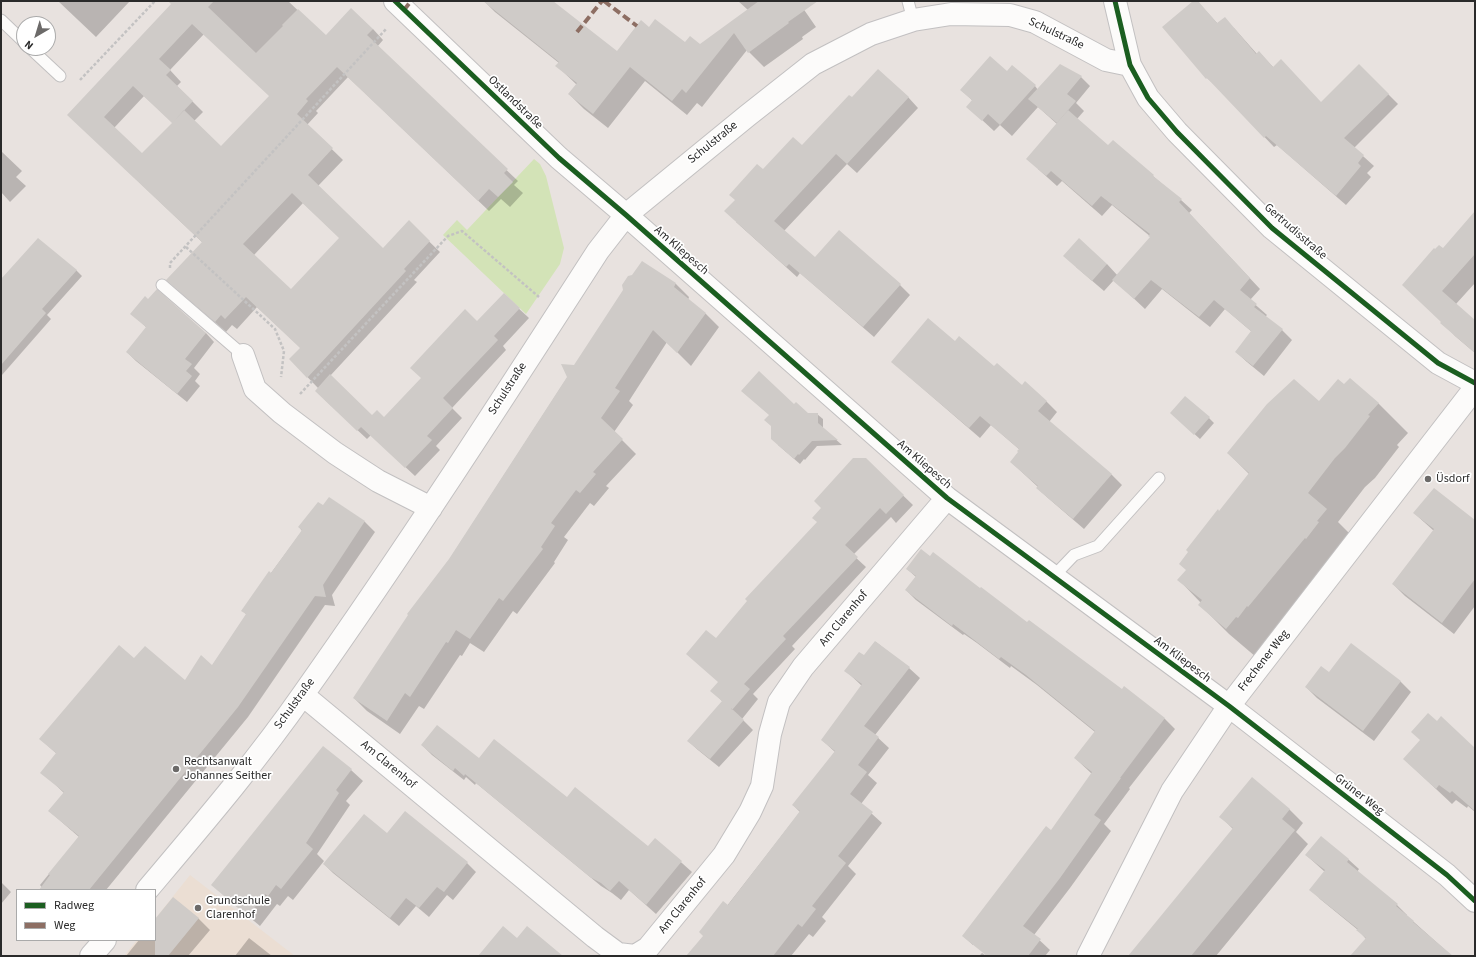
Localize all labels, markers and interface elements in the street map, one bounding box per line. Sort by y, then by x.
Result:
street label: Schulstraße [1026,15,1086,53]
north arrow [16,16,56,56]
text: N [21,37,36,53]
street label: Ostlandstraße [485,73,545,133]
street label: Schulstraße [685,119,741,167]
street label: Gertrudisstraße [1261,201,1329,263]
street label: Am Kliepesch [651,223,711,279]
street label: Schulstraße [486,360,530,418]
street label: Am Kliepesch [894,437,954,493]
place label: Üsdorf [1436,472,1470,486]
marker: Üsdorf [1423,474,1433,484]
street label: Am Clarenhof [817,588,871,650]
street label: Frechener Weg [1236,627,1292,695]
street label: Am Kliepesch [1151,634,1213,686]
street label: Schulstraße [272,676,318,732]
street label: Am Clarenhof [357,738,419,792]
place label: Rechtsanwalt Johannes Seither [184,755,271,783]
marker: Rechtsanwalt Johannes Seither [171,764,181,774]
street label: Grüner Weg [1332,771,1386,819]
street label: Am Clarenhof [656,875,710,937]
legend [16,889,156,941]
place label: Grundschule Clarenhof [206,894,270,922]
text: Radweg [54,897,94,914]
marker: Grundschule Clarenhof [193,903,203,913]
text: Weg [54,917,75,934]

